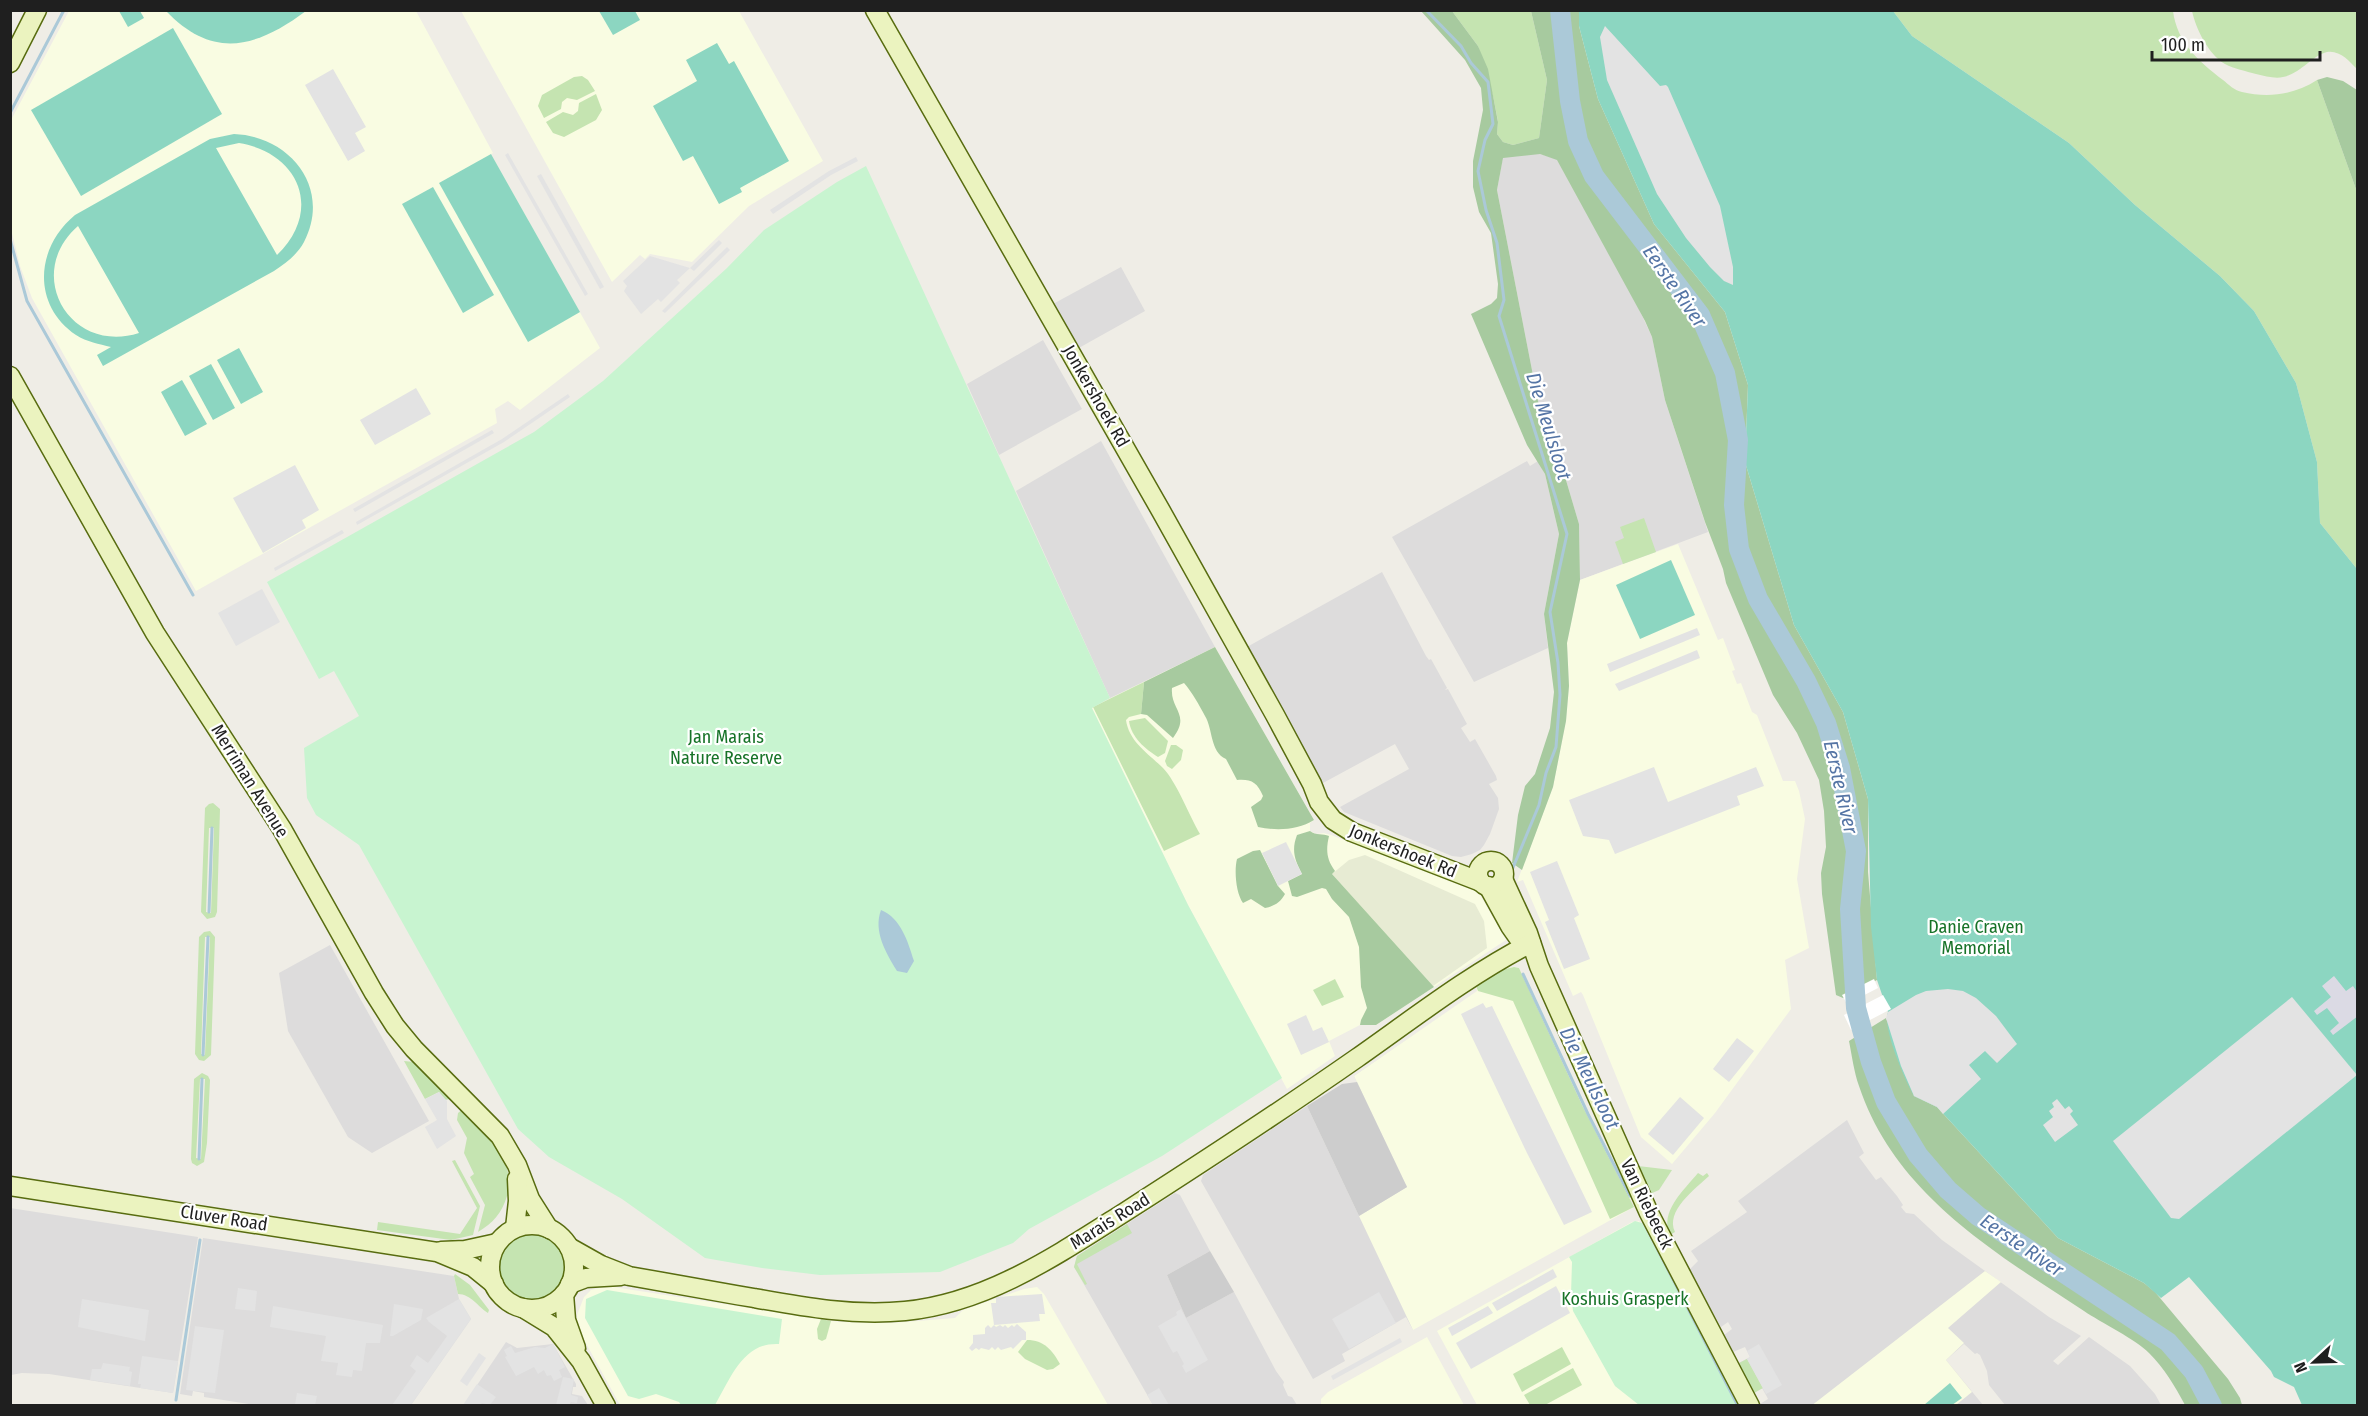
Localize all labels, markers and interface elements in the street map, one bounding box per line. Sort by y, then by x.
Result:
scale bar [2152,24,2320,62]
text: 100 m [2161,34,2205,56]
water label: Eerste River [1638,240,1713,333]
street label: Jonkershoek Rd [1058,341,1134,451]
water label: Die Meulsloot [1521,369,1577,483]
street label: Merriman Avenue [206,720,294,842]
park label: Jan Marais Nature Reserve [670,726,782,769]
water label: Eerste River [1819,738,1864,837]
street label: Jonkershoek Rd [1346,819,1460,883]
park label: Danie Craven Memorial [1928,916,2024,959]
water label: Die Meulsloot [1555,1023,1625,1134]
street label: Van Riebeeck [1616,1155,1679,1253]
street label: Marais Road [1066,1188,1154,1254]
street label: Cluver Road [179,1200,269,1236]
water label: Eerste River [1976,1208,2069,1282]
park label: Koshuis Grasperk [1561,1288,1689,1310]
north arrow [2284,1332,2344,1392]
text: N [2290,1359,2311,1375]

